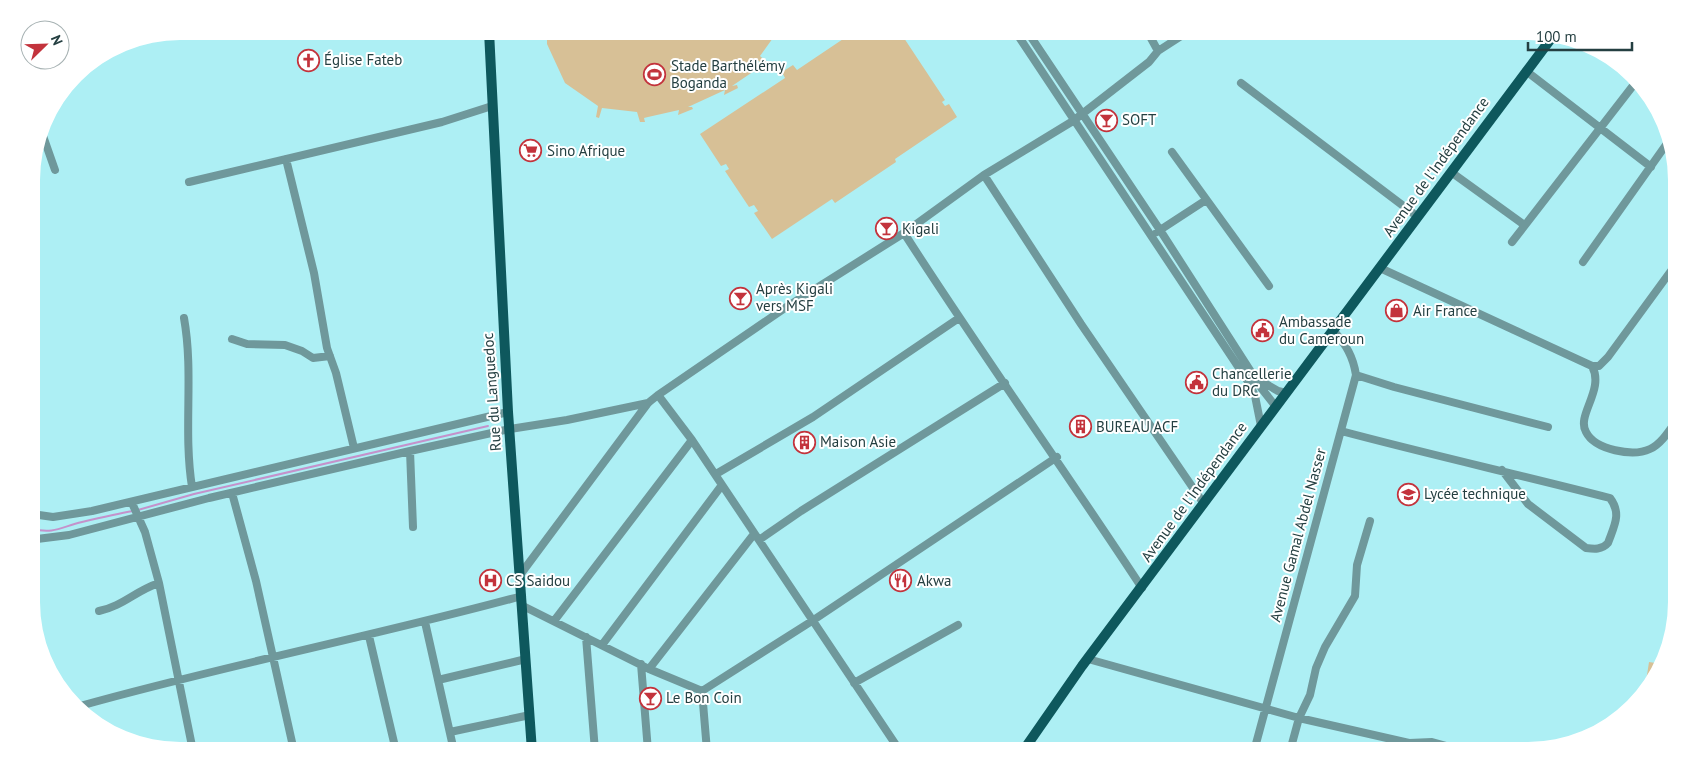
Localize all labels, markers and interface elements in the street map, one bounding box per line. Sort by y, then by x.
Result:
north arrow [20,20,70,70]
scale bar [1528,20,1632,52]
text: 100 m [1536,27,1577,46]
text: N [47,32,67,48]
church icon: Église Fateb [296,48,320,72]
place label: Église Fateb [324,50,402,69]
place label: Stade Barthélémy Boganda [671,56,785,92]
sports icon: Stade Barthélémy Boganda [643,63,667,87]
street label: Avenue de l'Indépendance [1378,93,1493,240]
bar icon: SOFT [1094,108,1118,132]
place label: SOFT [1122,110,1157,129]
supermarket icon: Sino Afrique [519,139,543,163]
place label: Sino Afrique [547,141,625,160]
bar icon: Kigali [874,217,898,241]
place label: Kigali [902,219,939,238]
place label: Après Kigali vers MSF [756,279,833,315]
bar icon: Après Kigali vers MSF [728,286,752,310]
shop icon: Air France [1385,299,1409,323]
place label: Air France [1413,301,1477,320]
place label: Ambassade du Cameroun [1279,312,1364,348]
public building icon: Ambassade du Cameroun [1251,319,1275,343]
street label: Rue du Languedoc [478,332,505,452]
place label: Chancellerie du DRC [1212,364,1292,400]
public building icon: Chancellerie du DRC [1184,371,1208,395]
building icon: BUREAU ACF [1068,415,1092,439]
place label: BUREAU ACF [1096,417,1178,436]
street label: Avenue de l'Indépendance [1136,418,1251,565]
building icon: Maison Asie [792,430,816,454]
place label: Maison Asie [820,432,896,451]
street label: Avenue Gamal Abdel Nasser [1265,446,1330,624]
school or university icon: Lycée technique [1396,482,1420,506]
place label: Lycée technique [1424,484,1526,503]
hospital icon: CS Saidou [478,569,502,593]
restaurant icon: Akwa [889,569,913,593]
place label: CS Saidou [506,571,570,590]
place label: Akwa [917,571,951,590]
bar icon: Le Bon Coin [638,686,662,710]
place label: Le Bon Coin [666,688,742,707]

